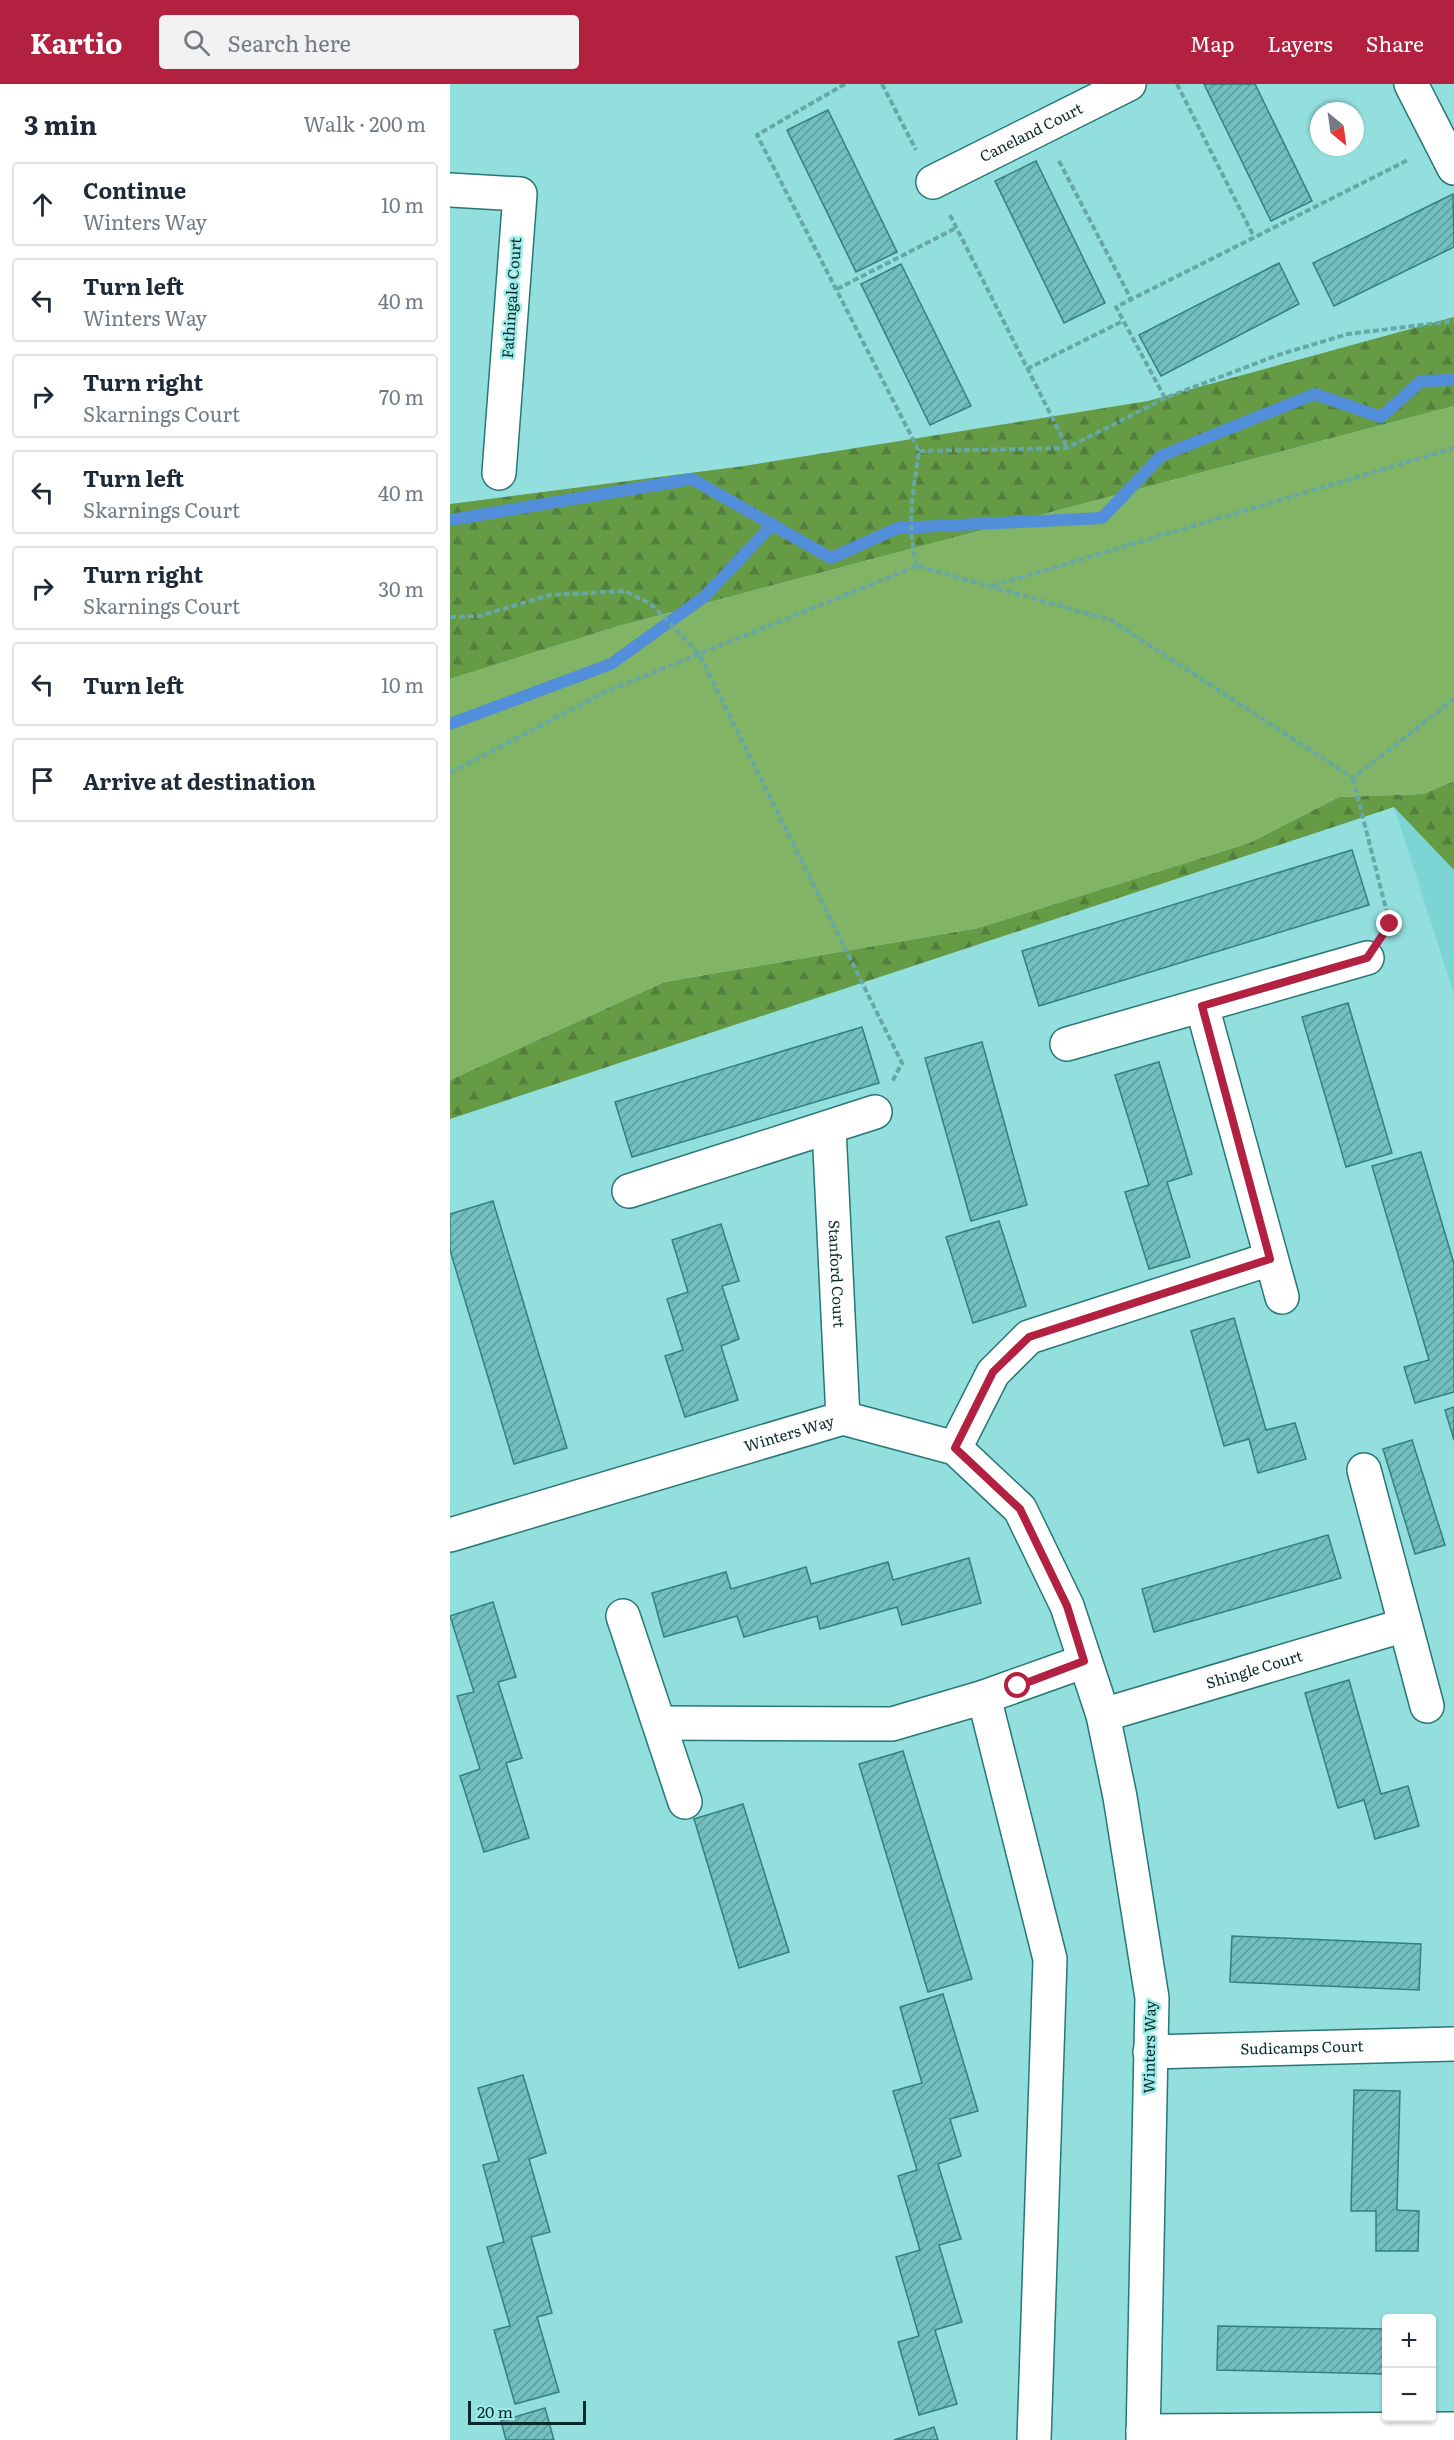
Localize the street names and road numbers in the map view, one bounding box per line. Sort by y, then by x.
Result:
street label: Caneland Court [975,96,1086,167]
street label: Fathingale Court [495,237,526,359]
street label: Stanford Court [823,1219,852,1328]
street label: Winters Way [741,1408,837,1457]
street label: Shingle Court [1203,1643,1305,1694]
street label: Winters Way [1136,2000,1161,2094]
street label: Sudicamps Court [1240,2033,1364,2060]

